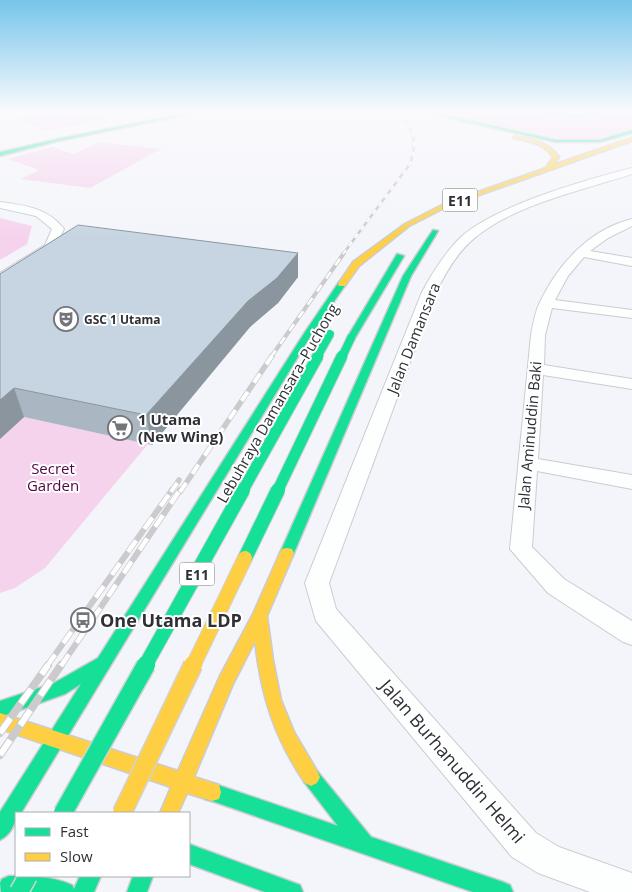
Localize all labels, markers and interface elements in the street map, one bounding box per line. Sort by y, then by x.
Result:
road number: E11 [442,188,478,212]
street label: Jalan Damansara [381,279,444,398]
street label: Lebuhraya Damansara–Puchong [212,300,342,506]
theatre icon: GSC 1 Utama [53,306,79,332]
place label: GSC 1 Utama [84,311,161,328]
street label: Jalan Aminuddin Baki [512,360,545,512]
place label: 1 Utama (New Wing) [138,409,223,446]
supermarket icon: 1 Utama (New Wing) [107,415,133,441]
park label: Secret Garden [27,458,79,495]
road number: E11 [180,562,214,586]
bus stop icon: One Utama LDP [70,607,96,633]
place label: One Utama LDP [100,608,242,632]
street label: Jalan Burhanuddin Helmi [374,673,531,848]
legend [15,812,190,877]
text: Fast [60,821,89,841]
text: Slow [60,846,93,866]

